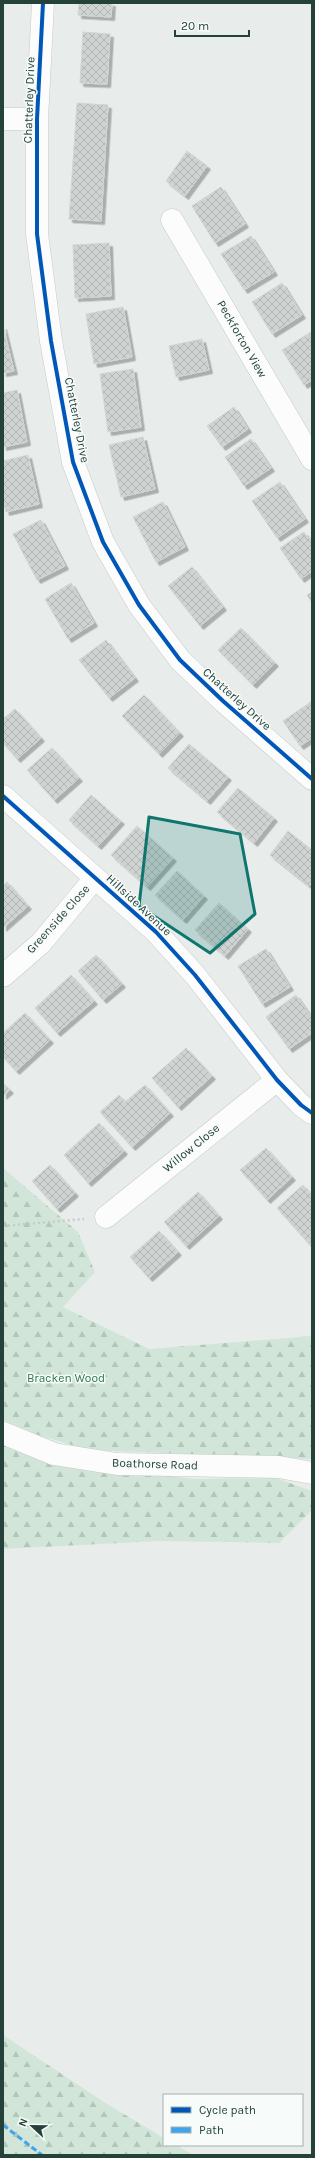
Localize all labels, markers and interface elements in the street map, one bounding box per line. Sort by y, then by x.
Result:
scale bar [175,12,249,38]
text: 20 m [181,19,209,33]
street label: Chatterley Drive [20,56,38,144]
street label: Peckforton View [214,298,270,380]
street label: Chatterley Drive [62,376,92,464]
street label: Chatterley Drive [200,665,274,733]
street label: Hillside Avenue [104,871,174,939]
street label: Greenside Close [24,882,92,956]
street label: Willow Close [160,1121,222,1175]
park label: Bracken Wood [27,1371,105,1385]
street label: Boathorse Road [112,1455,198,1473]
legend [163,2094,303,2146]
text: Cycle path [199,2103,256,2117]
north arrow [12,2106,52,2146]
text: N [16,2116,31,2129]
text: Path [199,2123,224,2137]

